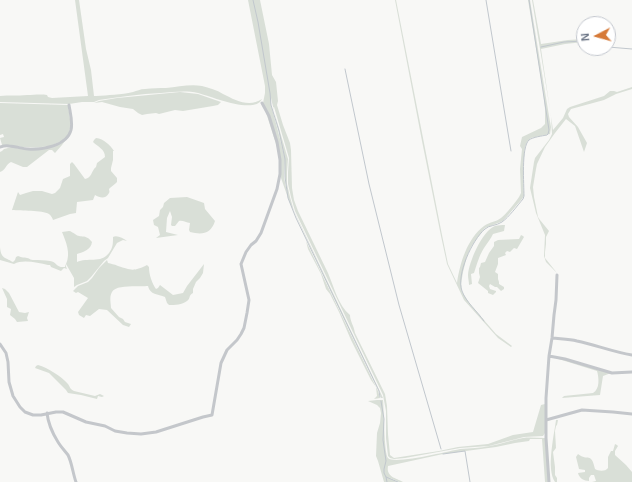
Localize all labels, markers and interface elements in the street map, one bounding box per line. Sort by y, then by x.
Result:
north arrow [576,16,616,56]
text: N [579,33,591,42]

